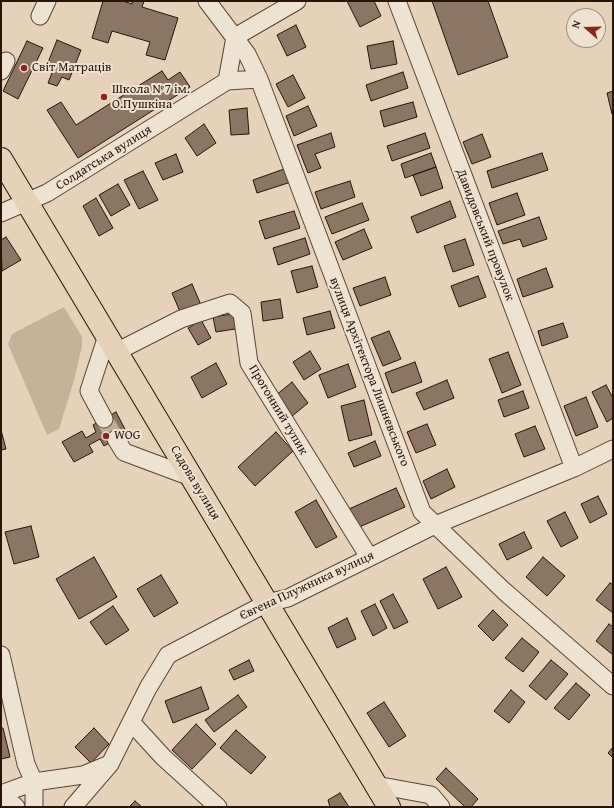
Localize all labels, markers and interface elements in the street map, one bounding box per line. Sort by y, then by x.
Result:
north arrow [566,8,606,48]
text: N [567,18,584,30]
place label: Світ Матраців [32,60,111,76]
marker: Світ Матраців [19,63,29,73]
place label: Школа №7 ім. О.Пушкіна [112,82,190,113]
marker: Школа №7 ім. О.Пушкіна [99,92,109,102]
street label: Солдатська вулиця [53,122,155,194]
street label: Давидовський провулок [453,167,517,303]
street label: вулиця Архітектора Лишневського [326,275,412,469]
street label: Прогонний тупик [245,362,311,458]
place label: WOG [114,428,140,444]
marker: WOG [101,431,111,441]
street label: Садова вулиця [167,443,223,523]
street label: Євгена Плужника вулиця [237,548,377,624]

